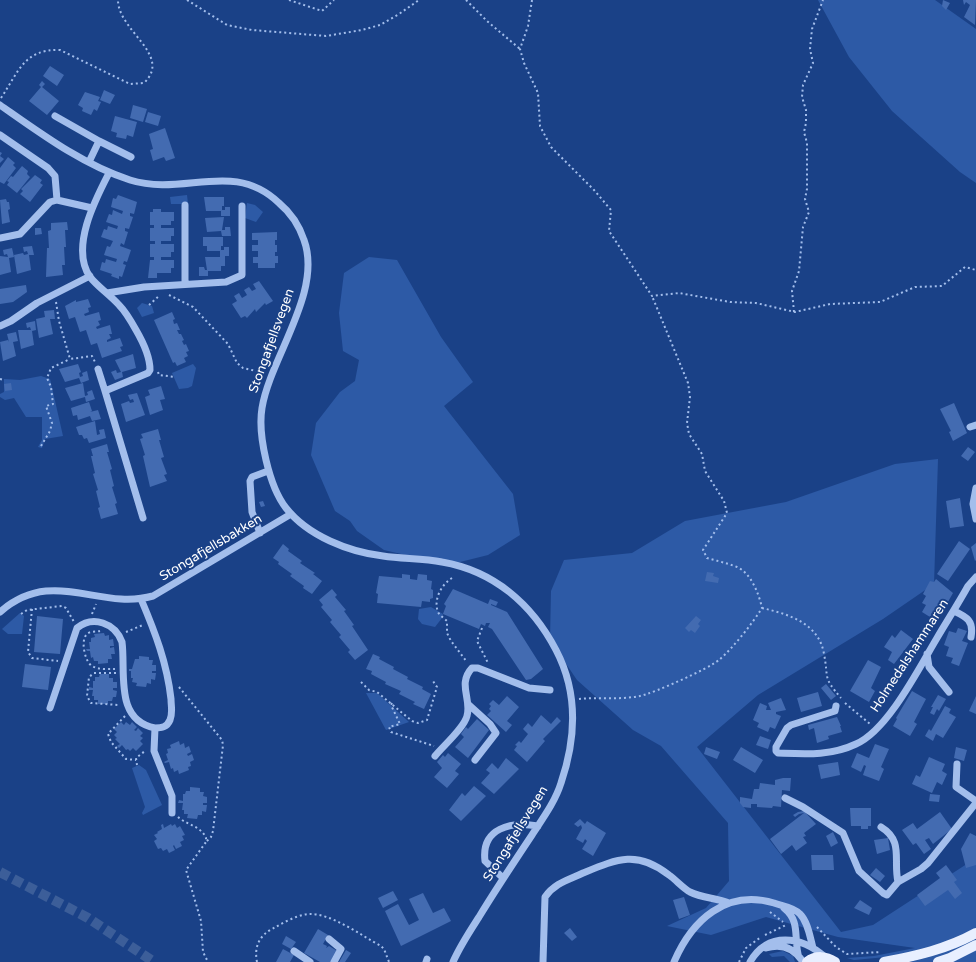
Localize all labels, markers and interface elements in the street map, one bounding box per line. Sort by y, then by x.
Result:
street label: Stongafjellsvegen [246,287,298,395]
street label: Stongafjellsbakken [157,511,265,585]
street label: Holmedalshammaren [868,597,952,715]
street label: Stongafjellsvegen [480,783,552,885]

